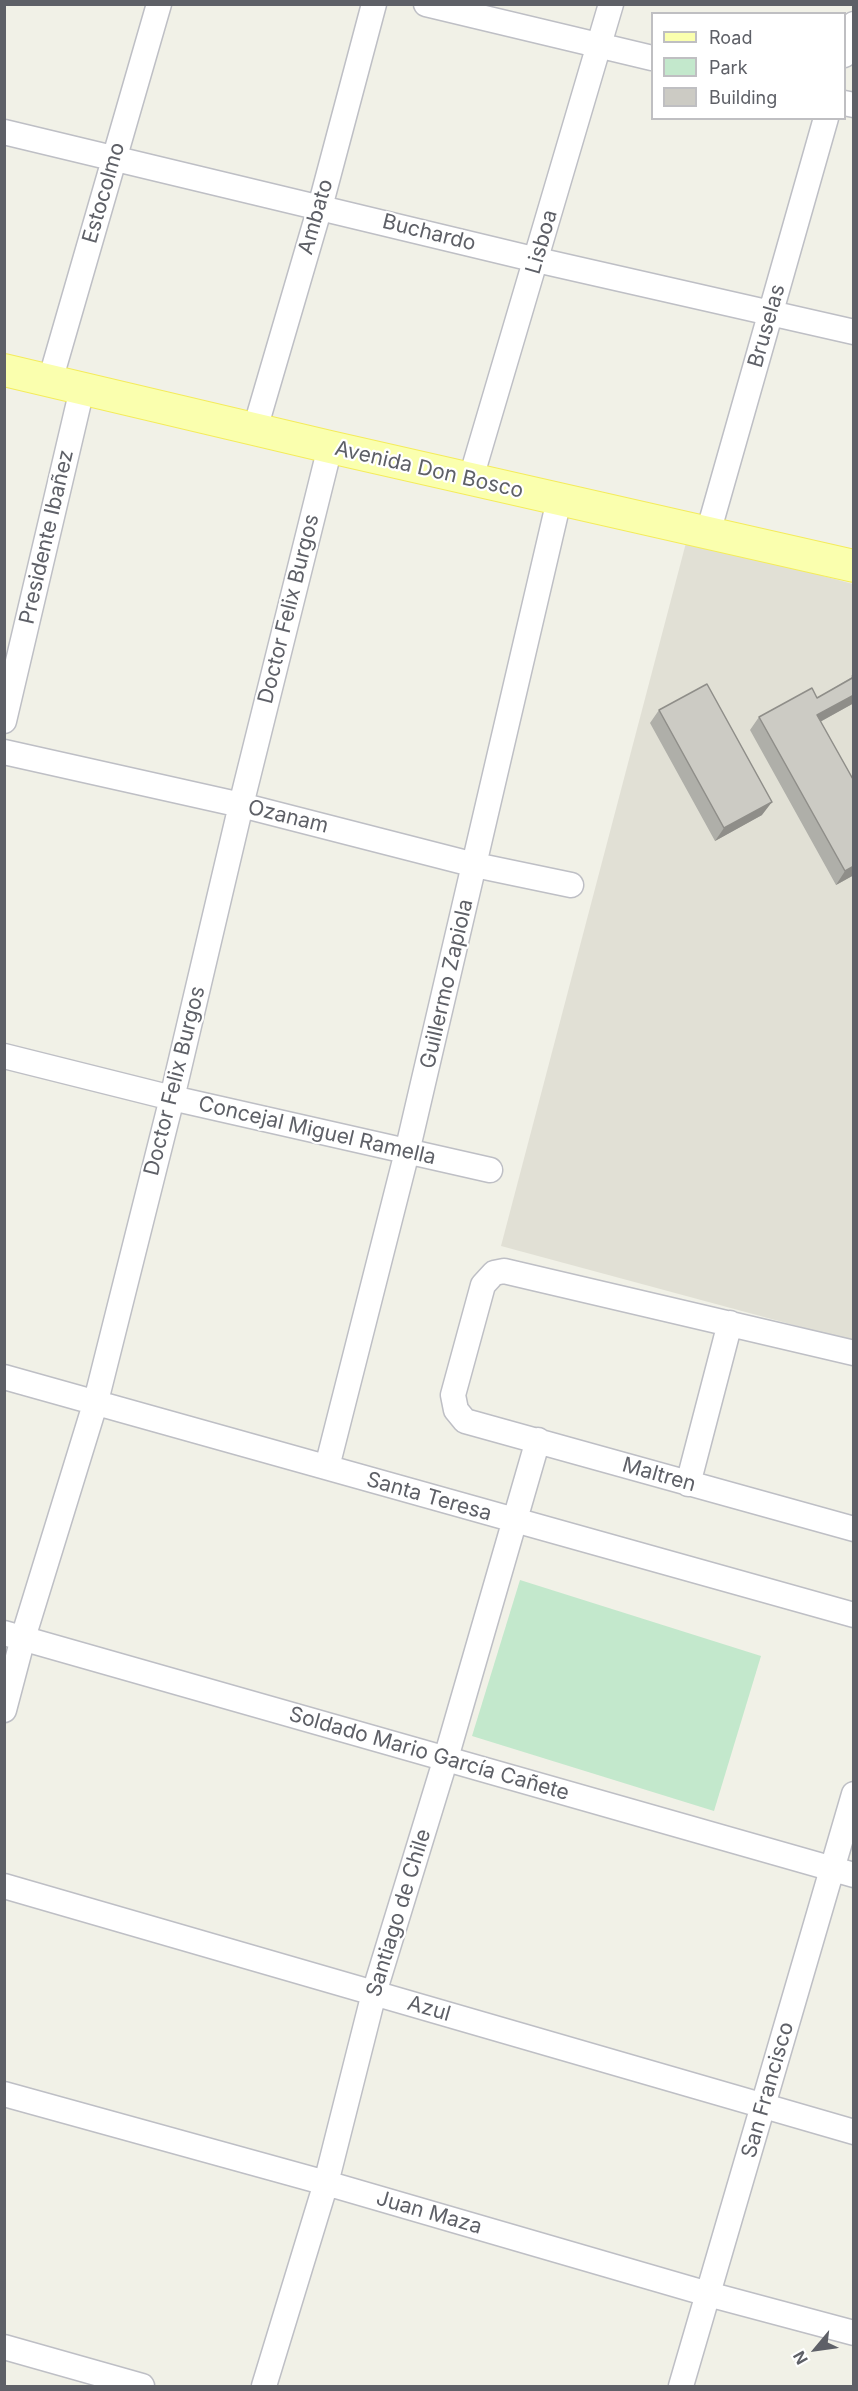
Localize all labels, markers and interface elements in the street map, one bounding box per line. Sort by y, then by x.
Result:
legend [651,12,846,120]
text: Road [709,27,752,48]
text: Park [709,57,748,78]
text: Building [709,87,777,108]
street label: Estocolmo [78,140,130,246]
street label: Ambato [293,177,339,257]
street label: Lisboa [521,207,563,277]
street label: Buchardo [380,209,478,257]
street label: Bruselas [743,282,791,370]
street label: Avenida Don Bosco [332,436,526,504]
street label: Presidente Ibañez [15,447,79,627]
street label: Doctor Felix Burgos [253,512,325,706]
street label: Ozanam [245,795,331,839]
street label: Guillermo Zapiola [415,897,479,1071]
street label: Doctor Felix Burgos [139,984,211,1178]
street label: Concejal Miguel Ramella [196,1091,438,1171]
street label: Maltren [619,1453,699,1497]
street label: Santa Teresa [363,1467,495,1527]
street label: Soldado Mario García Cañete [286,1702,572,1806]
street label: Santiago de Chile [362,1826,436,2000]
street label: Azul [405,1991,453,2027]
street label: San Francisco [737,2019,799,2161]
street label: Juan Maza [373,2186,485,2240]
north arrow [786,2319,846,2379]
text: N [789,2348,812,2368]

